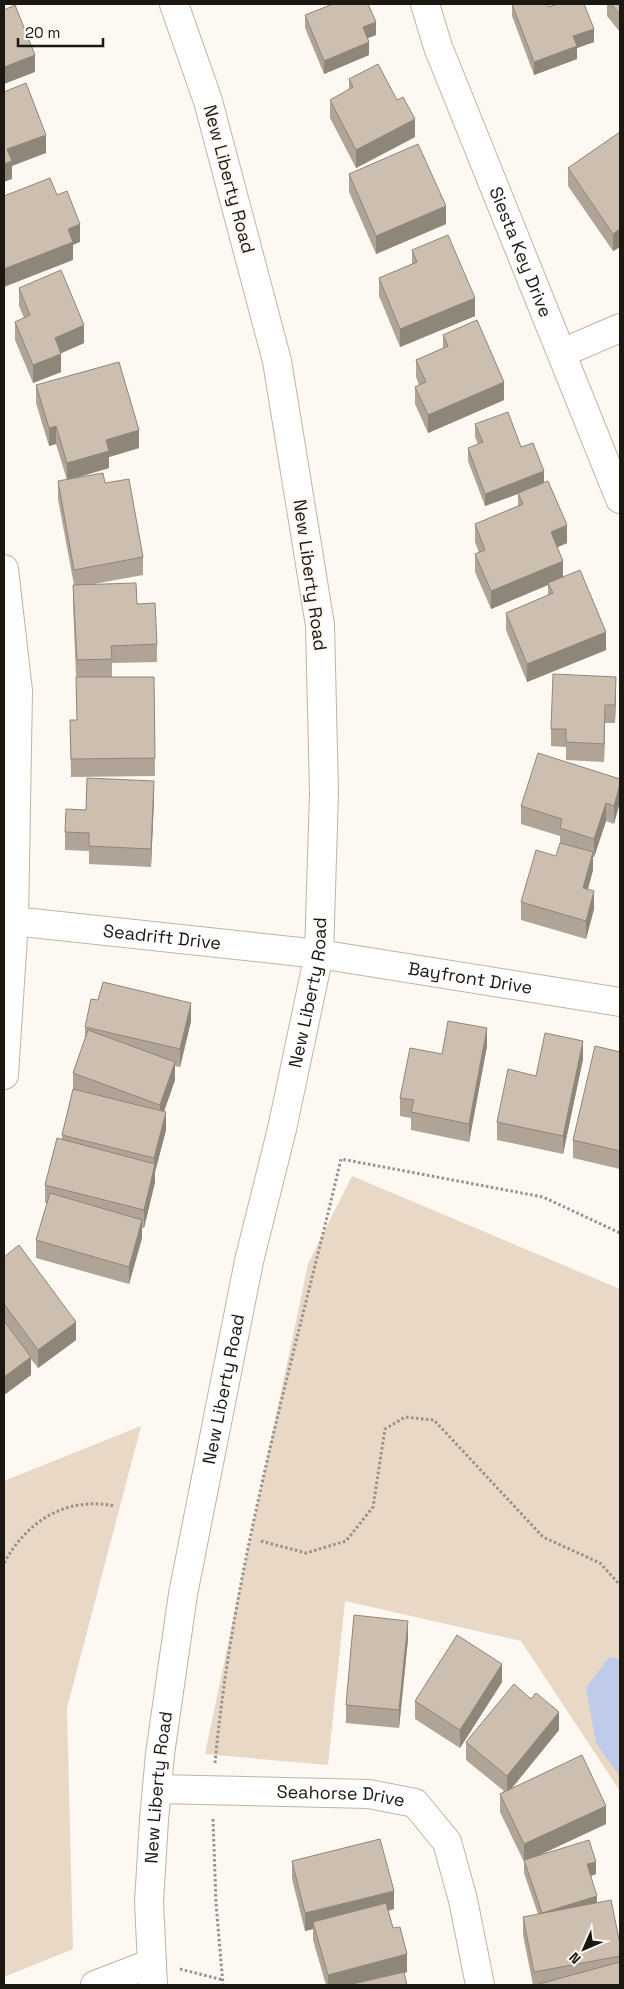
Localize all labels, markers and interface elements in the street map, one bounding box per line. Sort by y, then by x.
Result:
scale bar [18,15,102,47]
text: 20 m [25,23,60,42]
street label: New Liberty Road [199,102,260,256]
street label: Siesta Key Drive [484,183,558,321]
street label: New Liberty Road [288,498,333,652]
street label: New Liberty Road [283,917,331,1070]
street label: Seadrift Drive [102,919,222,954]
street label: Bayfront Drive [407,956,534,999]
street label: New Liberty Road [197,1312,249,1466]
street label: New Liberty Road [139,1710,177,1864]
street label: Seahorse Drive [276,1780,407,1812]
north arrow [559,1924,609,1974]
text: N [565,1949,584,1968]

